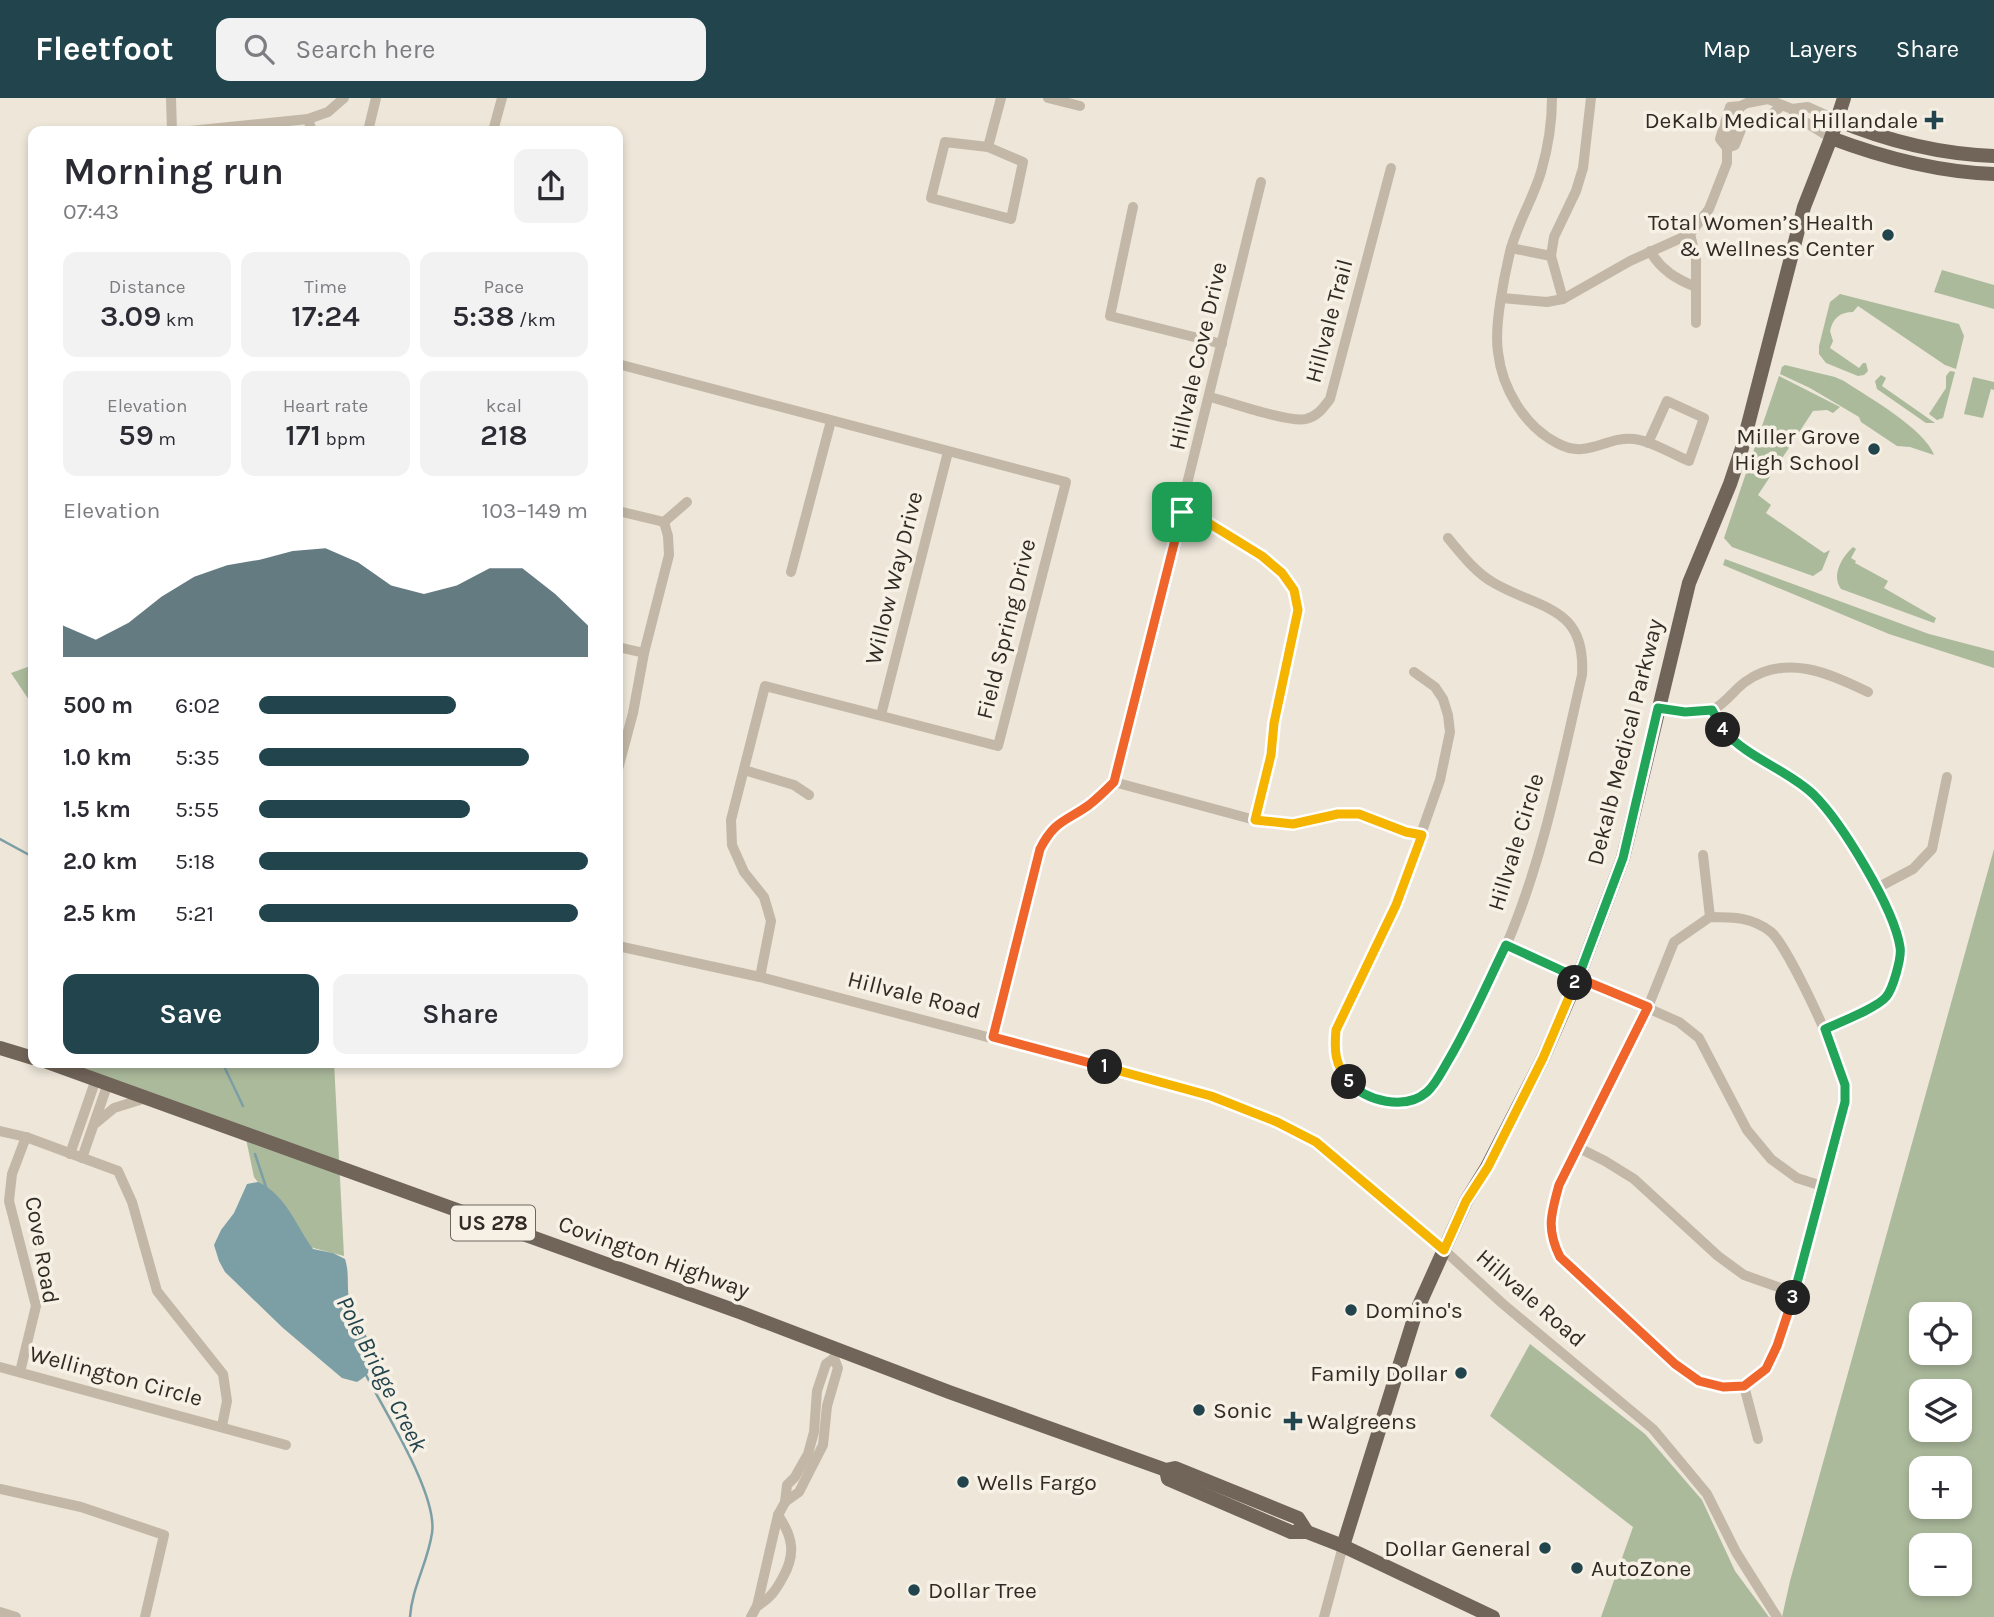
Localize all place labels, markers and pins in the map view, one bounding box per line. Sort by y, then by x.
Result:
place label: DeKalb Medical Hillandale [1644,107,1918,134]
marker: DeKalb Medical Hillandale [1924,110,1944,130]
place label: Total Women’s Health & Wellness Center [1648,209,1875,262]
marker: Total Women’s Health & Wellness Center [1880,227,1896,243]
place label: Miller Grove High School [1734,423,1860,476]
marker: Miller Grove High School [1866,441,1882,457]
pin [1152,482,1212,542]
pin: 4 [1706,712,1740,748]
pin: 2 [1558,966,1592,1001]
pin: 1 [1088,1049,1122,1084]
pin: 5 [1332,1065,1366,1100]
pin: 3 [1776,1280,1811,1316]
place label: Domino's [1365,1297,1463,1324]
marker: Domino's [1343,1302,1359,1318]
place label: Family Dollar [1310,1360,1448,1387]
marker: Family Dollar [1453,1365,1469,1381]
place label: Sonic [1213,1397,1272,1424]
marker: Sonic [1191,1402,1207,1418]
place label: Walgreens [1307,1408,1417,1435]
marker: Walgreens [1285,1413,1301,1429]
place label: Wells Fargo [977,1469,1097,1496]
marker: Wells Fargo [955,1474,971,1490]
place label: Dollar General [1384,1535,1531,1562]
marker: Dollar General [1537,1540,1553,1556]
place label: AutoZone [1591,1555,1691,1582]
marker: AutoZone [1569,1560,1585,1576]
place label: Dollar Tree [928,1577,1037,1604]
marker: Dollar Tree [906,1582,922,1598]

